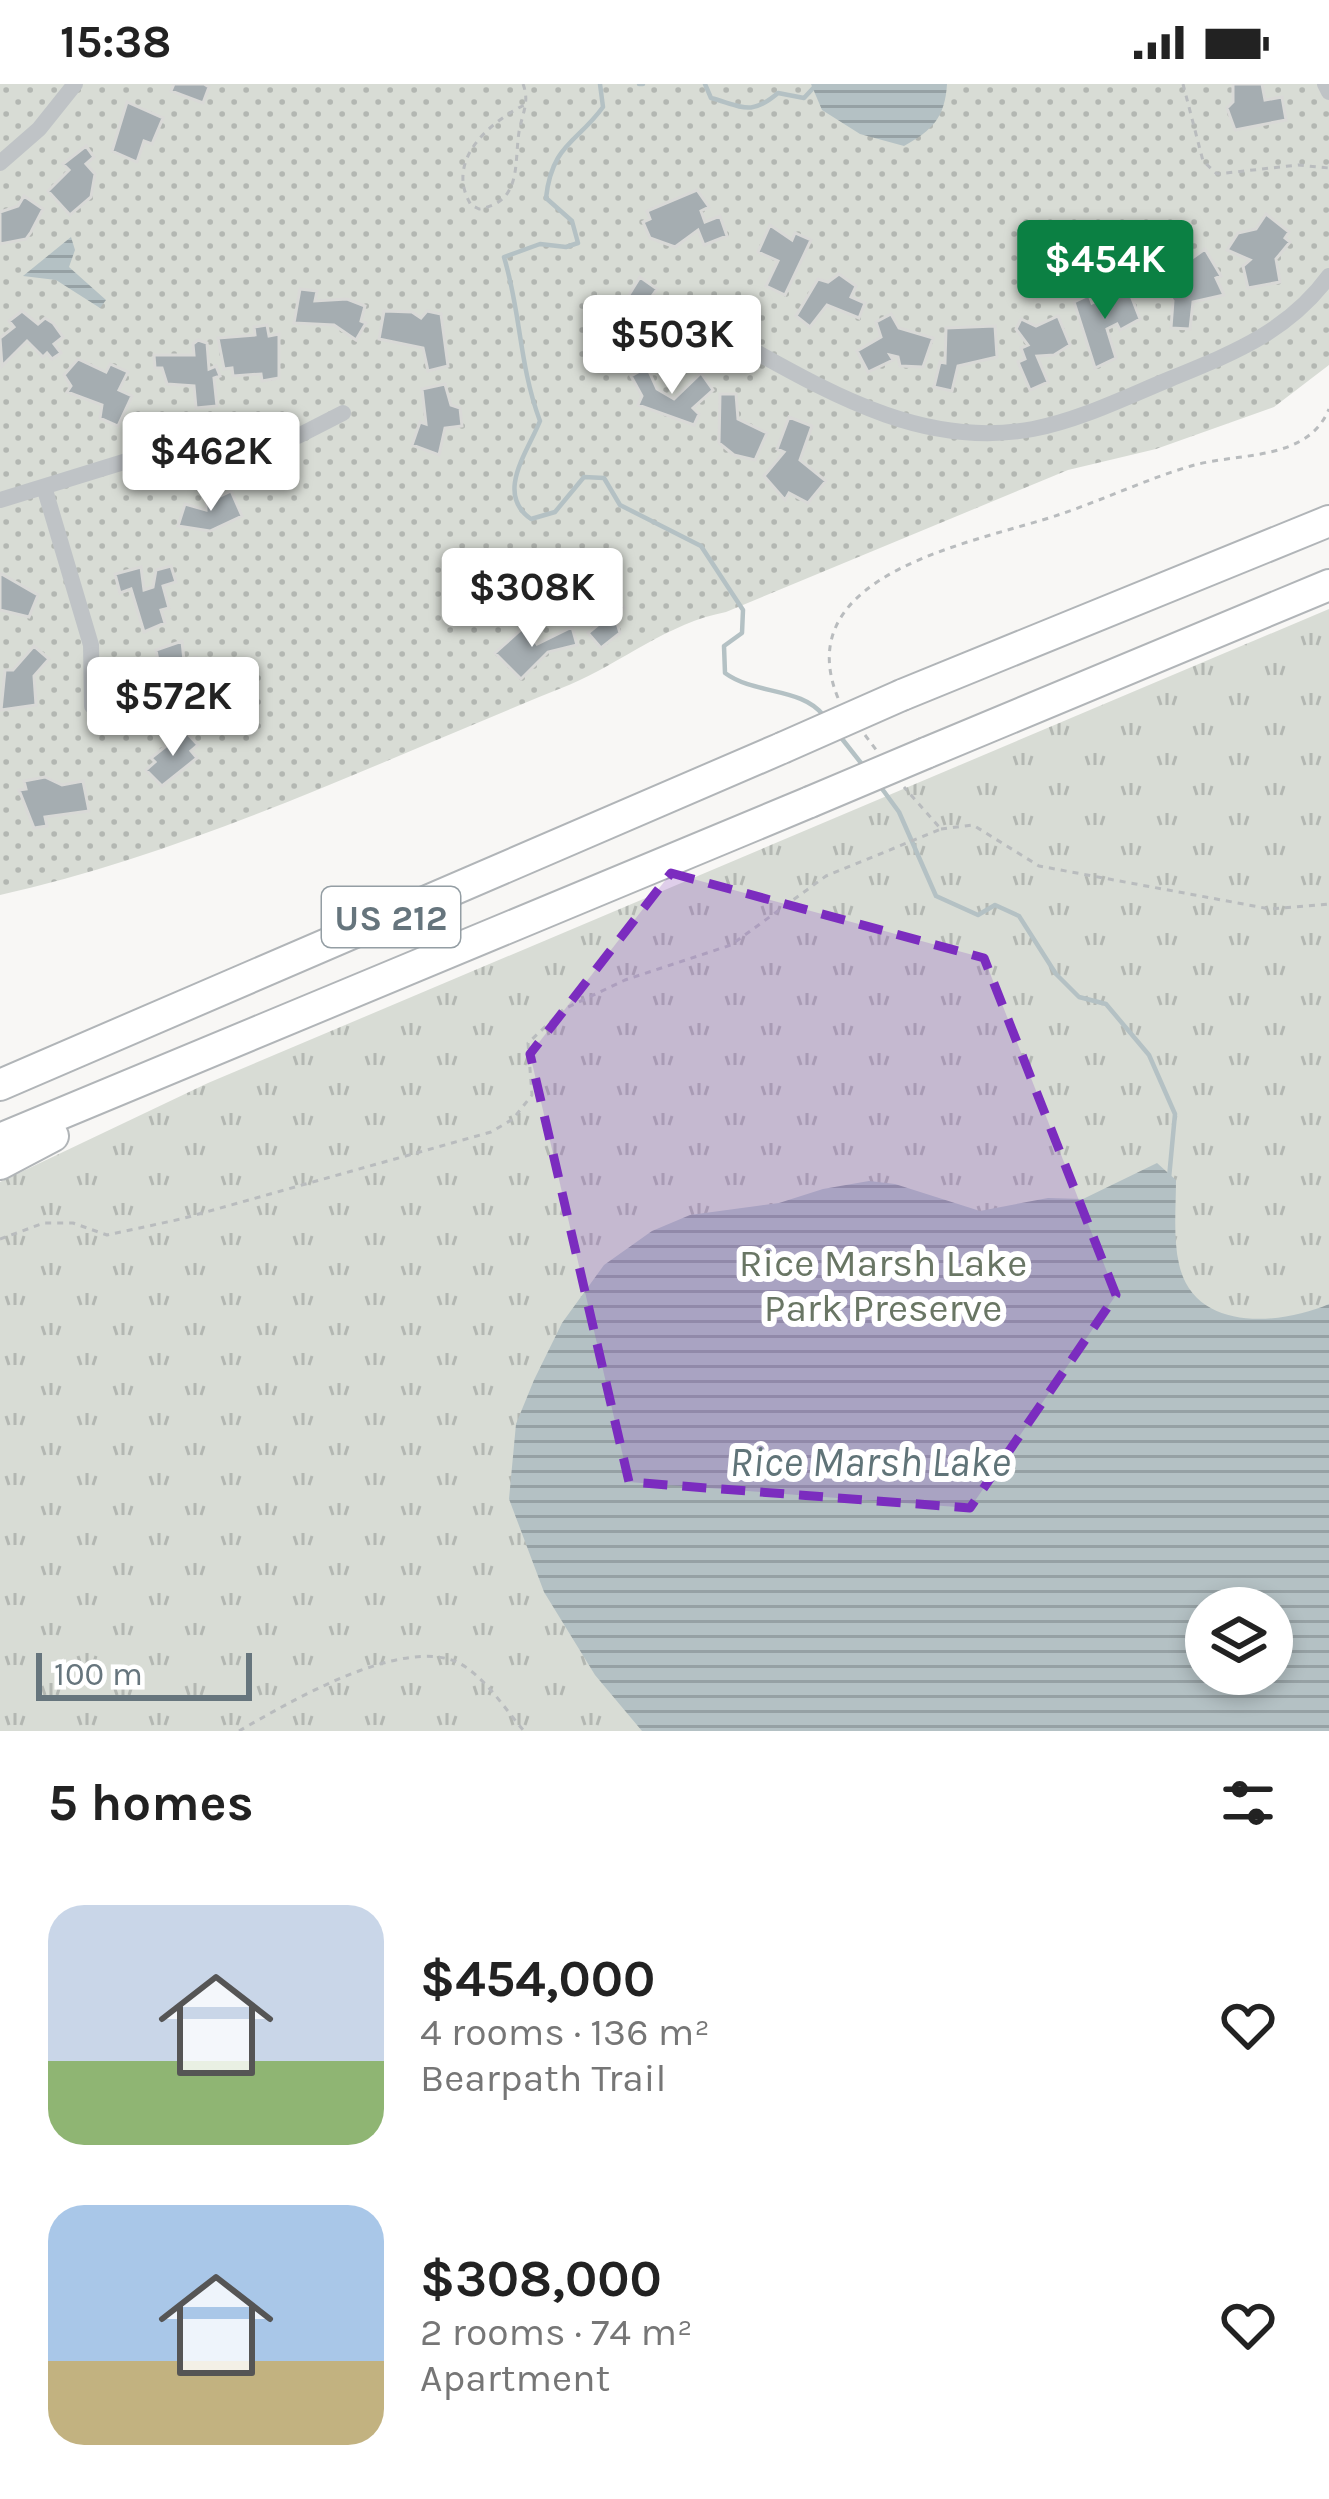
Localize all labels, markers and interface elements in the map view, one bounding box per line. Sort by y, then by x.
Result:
text: 15:38 [60,16,171,68]
pin: $454K [1021,220,1189,322]
text: $454K [1044,236,1166,282]
pin: $503K [588,295,756,397]
text: $503K [610,311,734,357]
pin: $462K [127,412,295,514]
text: $462K [150,428,272,474]
pin: $308K [448,548,616,650]
text: $308K [469,564,595,610]
pin: $572K [89,657,257,759]
text: $572K [114,673,232,719]
road number: US 212 [322,887,460,947]
park label: Rice Marsh Lake Park Preserve [739,1240,1027,1331]
water label: Rice Marsh Lake [729,1437,1011,1487]
map controls [1185,1587,1293,1695]
button: layers [1185,1587,1293,1695]
scale bar [36,1647,252,1700]
text: 100 m [54,1655,143,1693]
icon: filters [1215,1770,1281,1836]
text: 5 homes [48,1773,254,1833]
text: $454,000 [420,1949,655,2009]
icon: home [144,1953,288,2097]
icon: heart [1215,1992,1281,2058]
text: 4 rooms · 136 m² [420,2009,710,2055]
text: Bearpath Trail [420,2055,666,2101]
text: $308,000 [420,2249,662,2309]
icon: home [144,2253,288,2397]
icon: heart [1215,2292,1281,2358]
text: 2 rooms · 74 m² [420,2309,693,2355]
text: Apartment [420,2355,610,2401]

